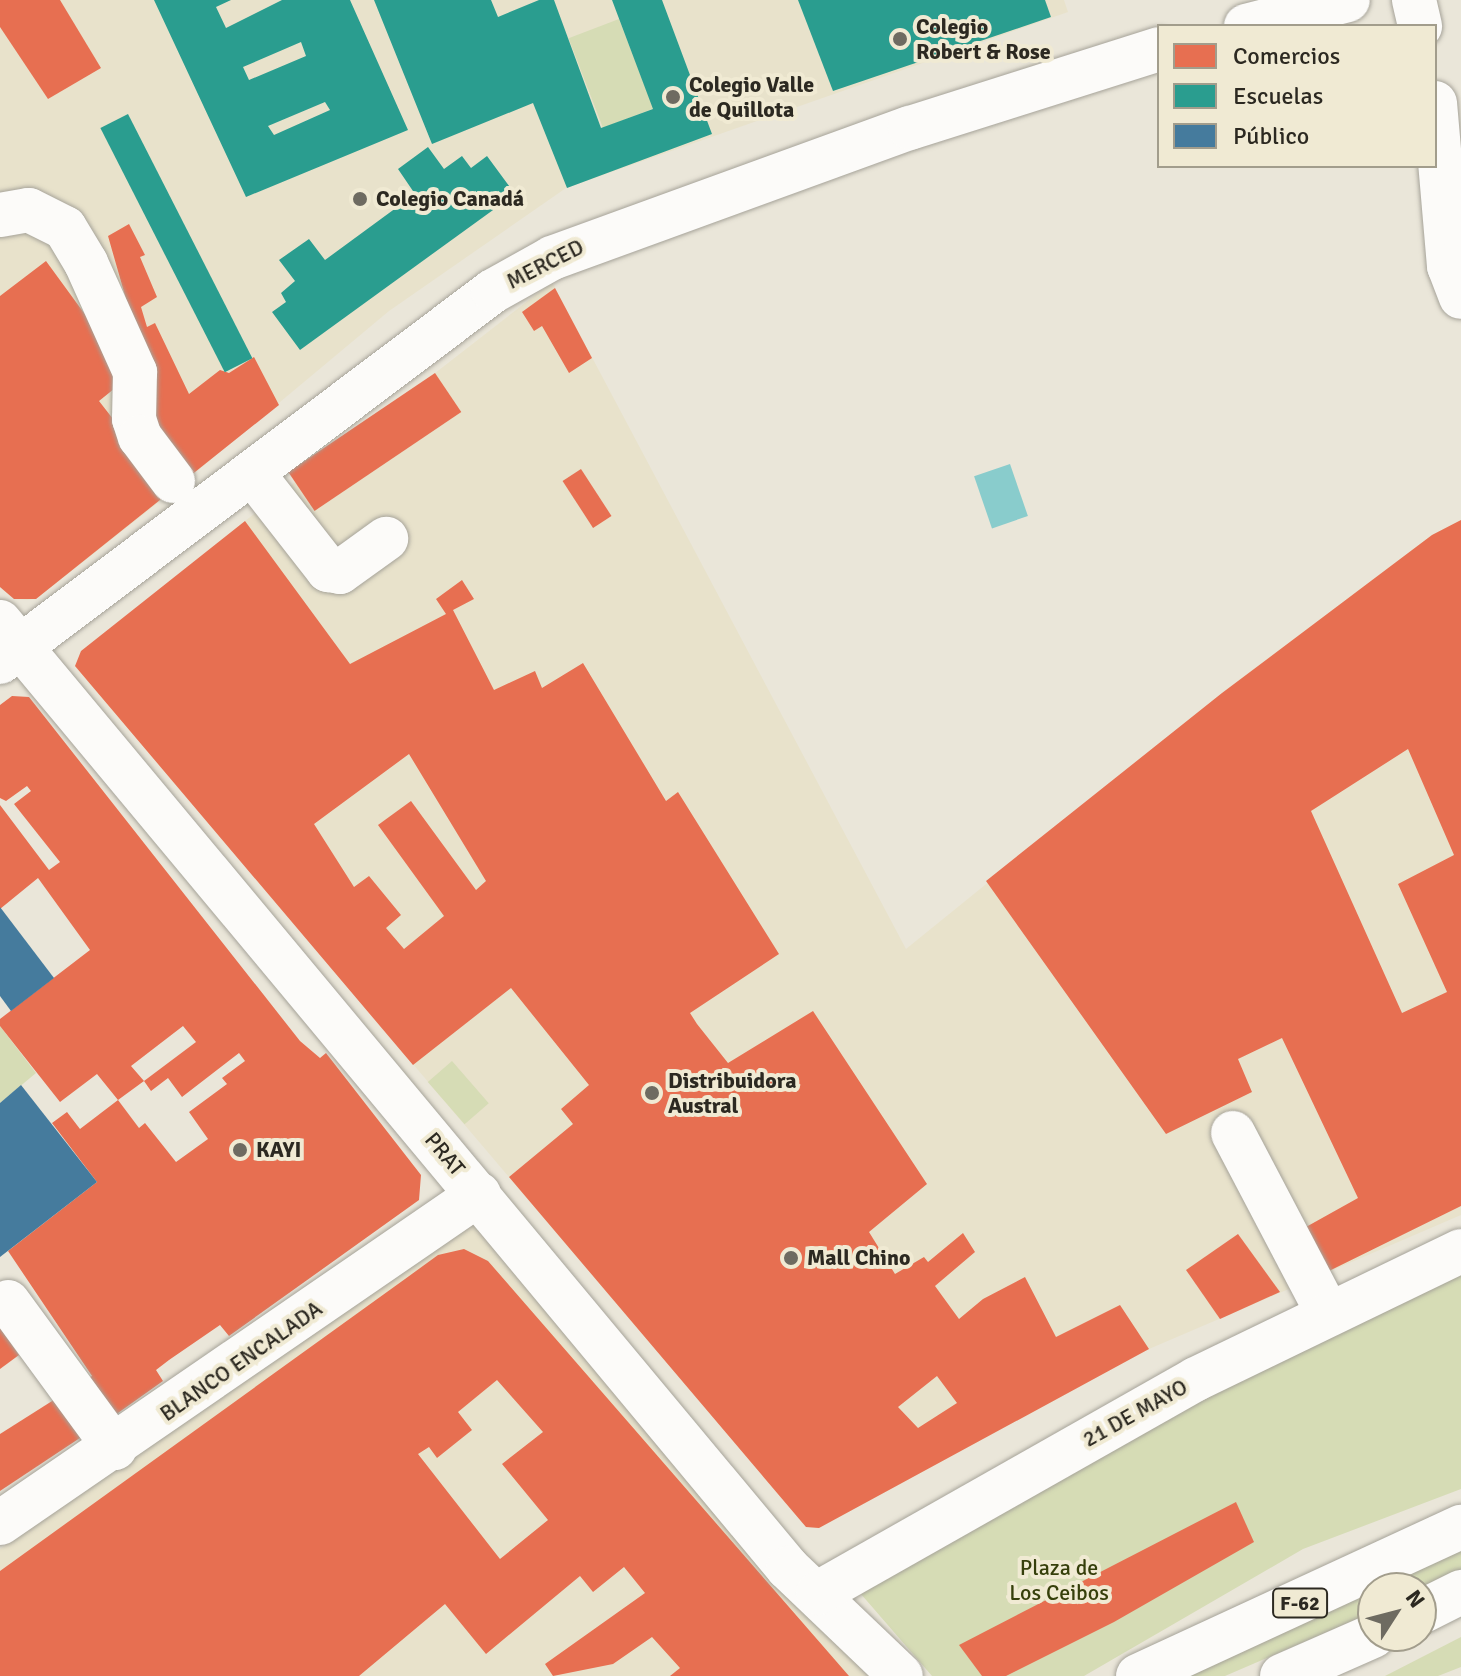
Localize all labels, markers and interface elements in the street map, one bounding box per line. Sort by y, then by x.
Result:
place label: Colegio Robert & Rose [916,13,1051,64]
legend [1157,24,1437,168]
marker: Colegio Robert & Rose [891,30,909,48]
text: Comercios [1233,41,1340,71]
place label: Colegio Valle de Quillota [689,71,814,122]
text: Escuelas [1233,81,1323,111]
marker: Colegio Valle de Quillota [664,88,682,106]
text: Público [1233,121,1309,151]
place label: Colegio Canadá [376,186,524,212]
marker: Colegio Canadá [351,190,369,208]
street label: MERCED [502,233,588,295]
place label: Distribuidora Austral [668,1067,796,1118]
marker: Distribuidora Austral [643,1084,661,1102]
street label: PRAT [419,1127,471,1181]
place label: KAYI [256,1137,301,1163]
marker: KAYI [231,1141,249,1159]
place label: Mall Chino [807,1245,910,1271]
marker: Mall Chino [782,1249,800,1267]
street label: BLANCO ENCALADA [155,1295,327,1427]
street label: 21 DE MAYO [1078,1373,1192,1453]
park label: Plaza de Los Ceibos [1009,1554,1109,1606]
north arrow [1357,1572,1437,1652]
text: N [1400,1585,1431,1613]
road number: F-62 [1272,1587,1328,1619]

